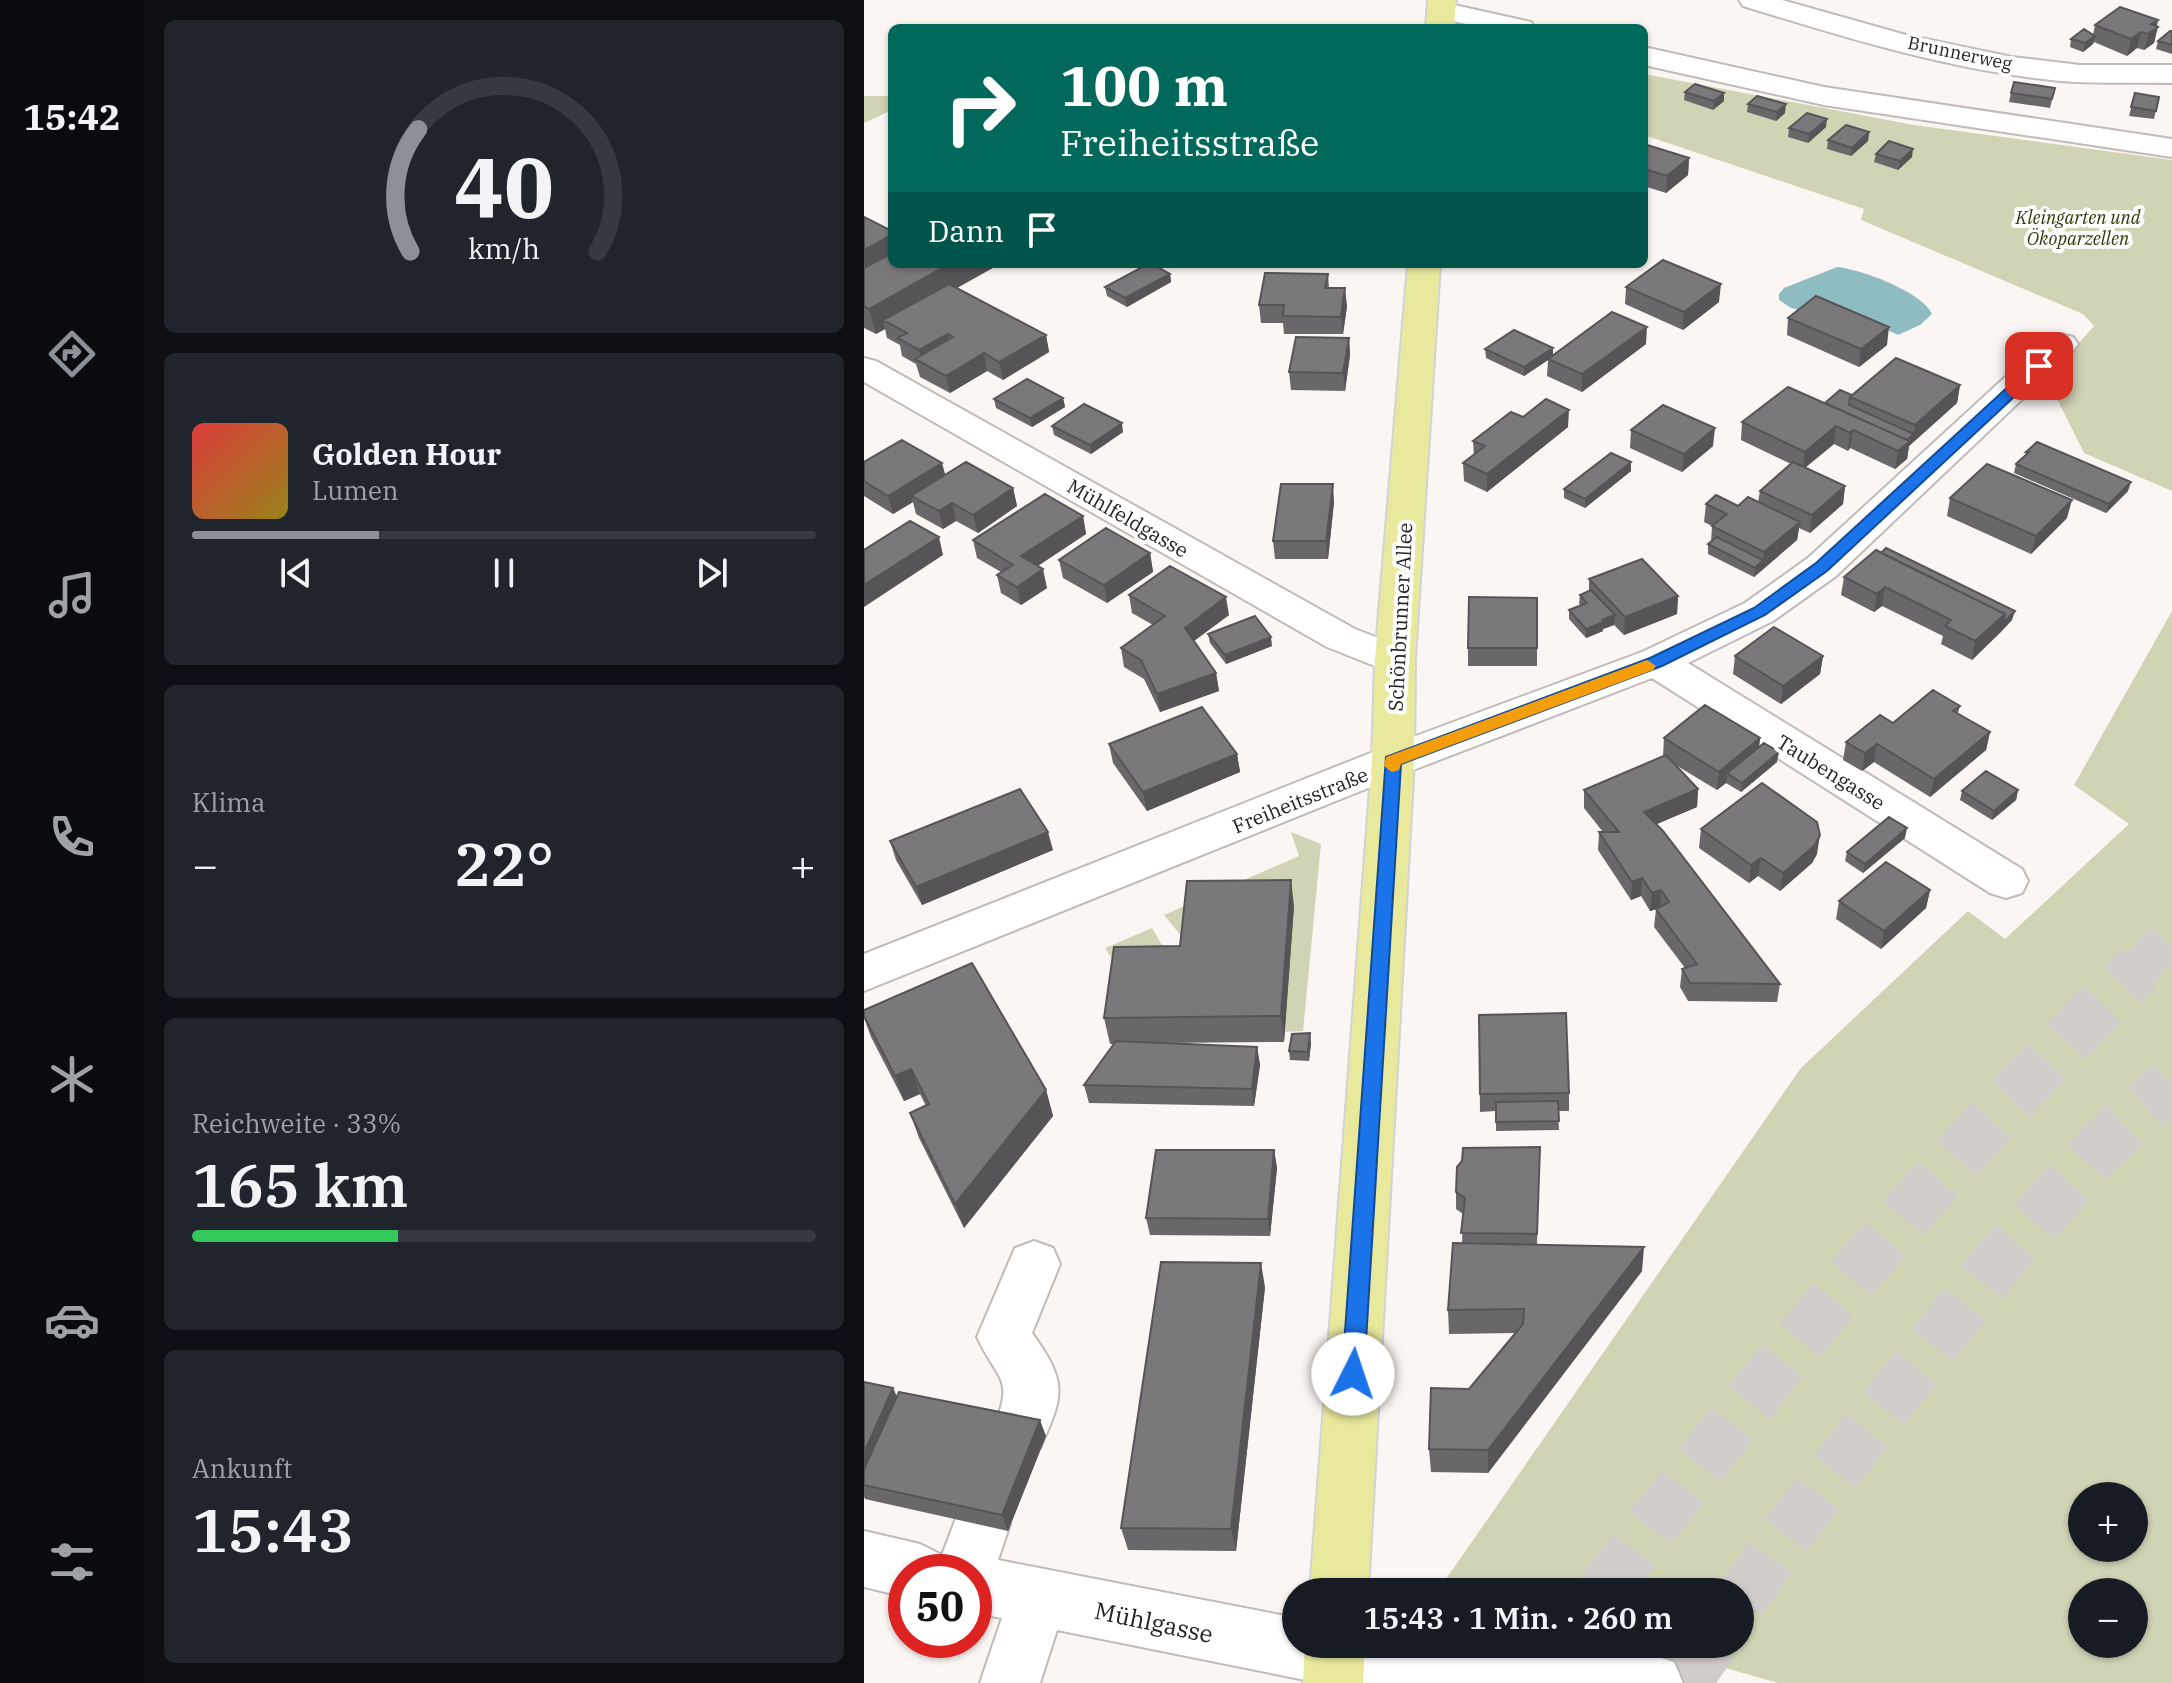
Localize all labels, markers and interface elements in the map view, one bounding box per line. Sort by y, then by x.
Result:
street label: Brunnerweg [1906,31,2014,75]
text: 100 m [1060,49,1228,121]
icon: right [928,56,1032,160]
text: 15:42 [23,93,121,140]
text: Freiheitsstraße [1060,119,1319,166]
text: 40 [454,133,554,241]
park label: Kleingarten und Ökoparzellen [2015,206,2141,250]
icon: arrive [1020,208,1064,252]
text: Dann [928,211,1004,250]
text: km/h [468,230,540,267]
icon: directions [44,326,100,382]
pin [2005,332,2073,400]
icon: arrive [2017,344,2061,388]
text: Golden Hour [312,434,501,473]
street label: Mühlfeldgasse [1062,472,1194,564]
text: Lumen [312,473,399,507]
street label: Schönbrunner Allee [1382,522,1418,712]
icon: previous [274,551,318,595]
icon: pause [482,551,526,595]
icon: next [690,551,734,595]
icon: music [44,567,100,623]
street label: Taubengasse [1772,728,1890,816]
street label: Freiheitsstraße [1228,760,1372,840]
text: Klima [192,785,265,819]
icon: phone [44,809,100,865]
text: 22° [454,824,554,903]
text: − [192,836,218,893]
text: + [790,836,816,893]
icon: climate [44,1051,100,1107]
text: Reichweite · 33% [192,1106,401,1140]
text: 165 km [192,1145,408,1224]
icon: car [44,1292,100,1348]
position arrow [1311,1332,1395,1416]
text: Ankunft [192,1451,292,1485]
map controls [2068,1482,2148,1658]
button: + [2068,1482,2148,1562]
text: 15:43 [192,1490,354,1569]
icon: filters [44,1534,100,1590]
speed limit sign: 50 [888,1554,992,1658]
button: − [2068,1578,2148,1658]
street label: Mühlgasse [1092,1594,1216,1650]
text: 15:43 · 1 Min. · 260 m [1363,1598,1673,1637]

